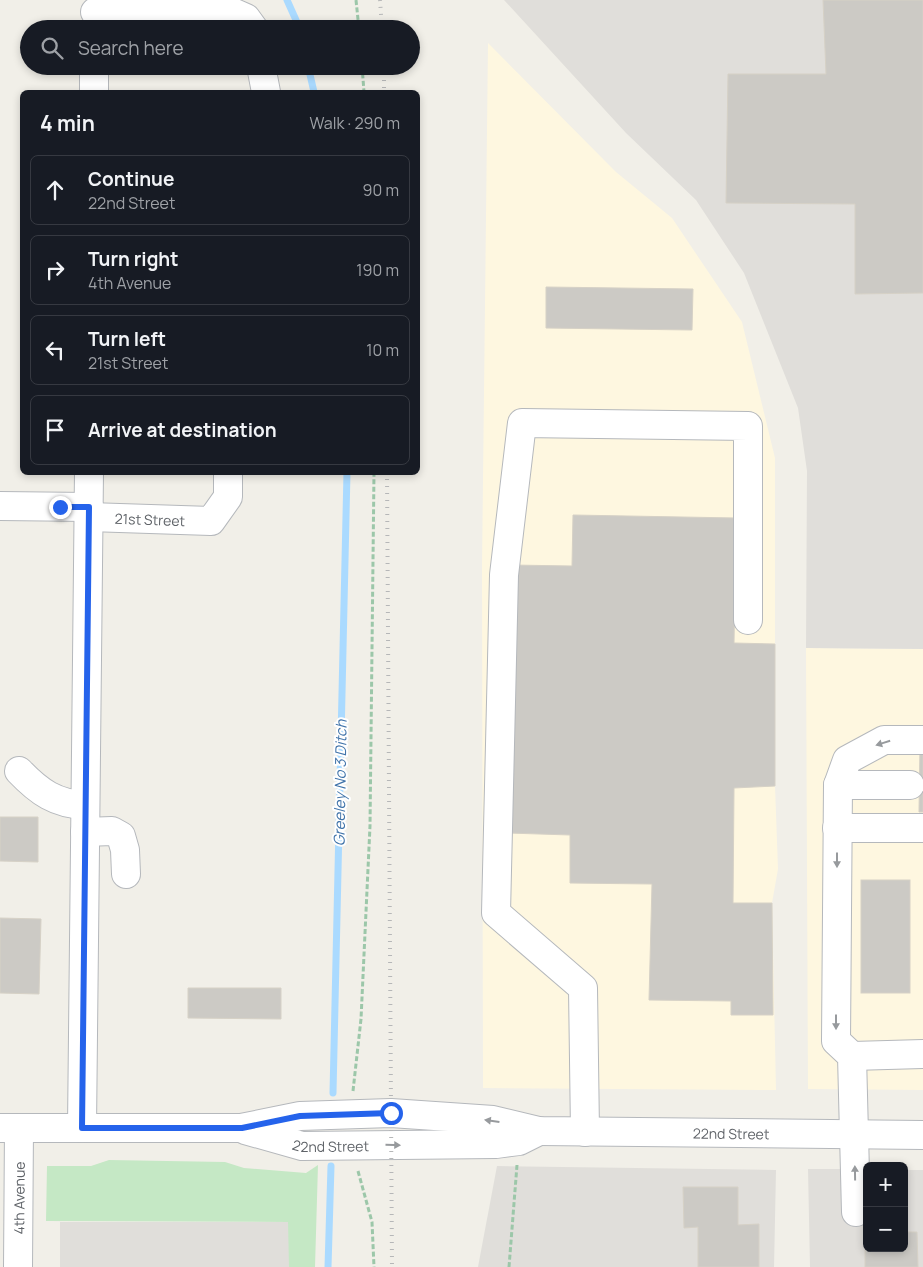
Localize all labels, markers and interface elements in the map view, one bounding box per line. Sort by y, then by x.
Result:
search box [20,20,420,75]
icon: search [38,34,66,62]
text: Search here [78,35,184,61]
text: 4 min [40,109,95,137]
text: Walk · 290 m [310,112,400,134]
text: Continue [88,166,174,192]
icon: ahead [41,176,69,204]
text: 90 m [363,179,399,201]
text: 22nd Street [88,192,175,214]
text: Turn right [88,246,178,272]
icon: right [41,256,69,284]
text: 190 m [356,259,399,281]
text: 4th Avenue [88,272,171,294]
text: Turn left [88,326,166,352]
icon: left [41,336,69,364]
text: 10 m [366,339,399,361]
text: 21st Street [88,352,168,374]
icon: arrive [41,416,69,444]
text: Arrive at destination [88,417,277,443]
route end [49,496,72,519]
street label: 21st Street [114,508,186,530]
water label: Greeley No 3 Ditch [328,719,352,846]
one-way arrow [875,739,890,747]
one-way arrow [833,852,841,868]
one-way arrow [832,1014,840,1030]
route start [380,1102,403,1125]
one-way arrow [483,1116,499,1124]
street label: 22nd Street [693,1123,770,1143]
street label: 22nd Street [290,1134,370,1156]
one-way arrow [385,1142,401,1150]
street label: 4th Avenue [9,1161,28,1235]
map controls [863,1162,908,1252]
button: + [863,1162,908,1207]
one-way arrow [851,1165,859,1181]
button: − [863,1207,908,1252]

